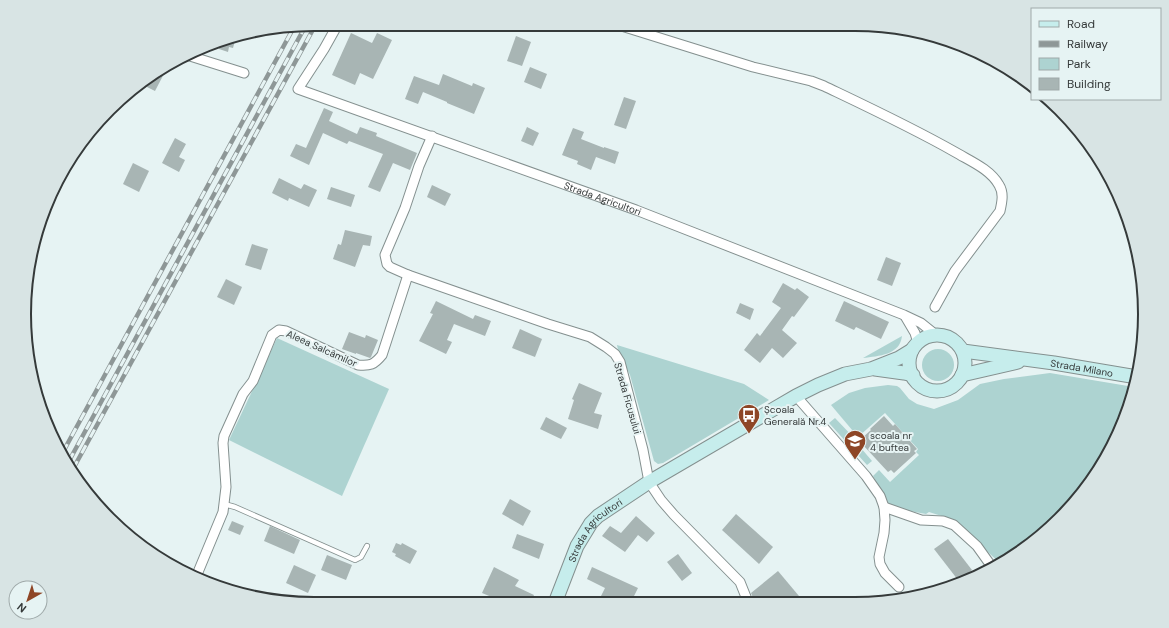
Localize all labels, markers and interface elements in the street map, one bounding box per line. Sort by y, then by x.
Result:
legend [1031,8,1161,100]
text: Road [1067,16,1095,32]
text: Railway [1067,36,1108,52]
text: Park [1067,56,1091,72]
text: Building [1067,76,1111,92]
street label: Strada Agricultori [562,179,643,218]
street label: Aleea Salcâmilor [284,327,359,370]
street label: Strada Milano [1050,357,1114,380]
street label: Strada Ficusului [611,361,644,435]
bus stop icon: Școala Generală Nr.4 [736,402,762,435]
place label: Școala Generală Nr.4 [764,403,826,428]
school or university icon: scoala nr 4 buftea [842,428,868,461]
place label: scoala nr 4 buftea [870,429,912,454]
street label: Strada Agricultori [565,496,625,564]
north arrow [8,580,48,620]
text: N [14,600,29,616]

